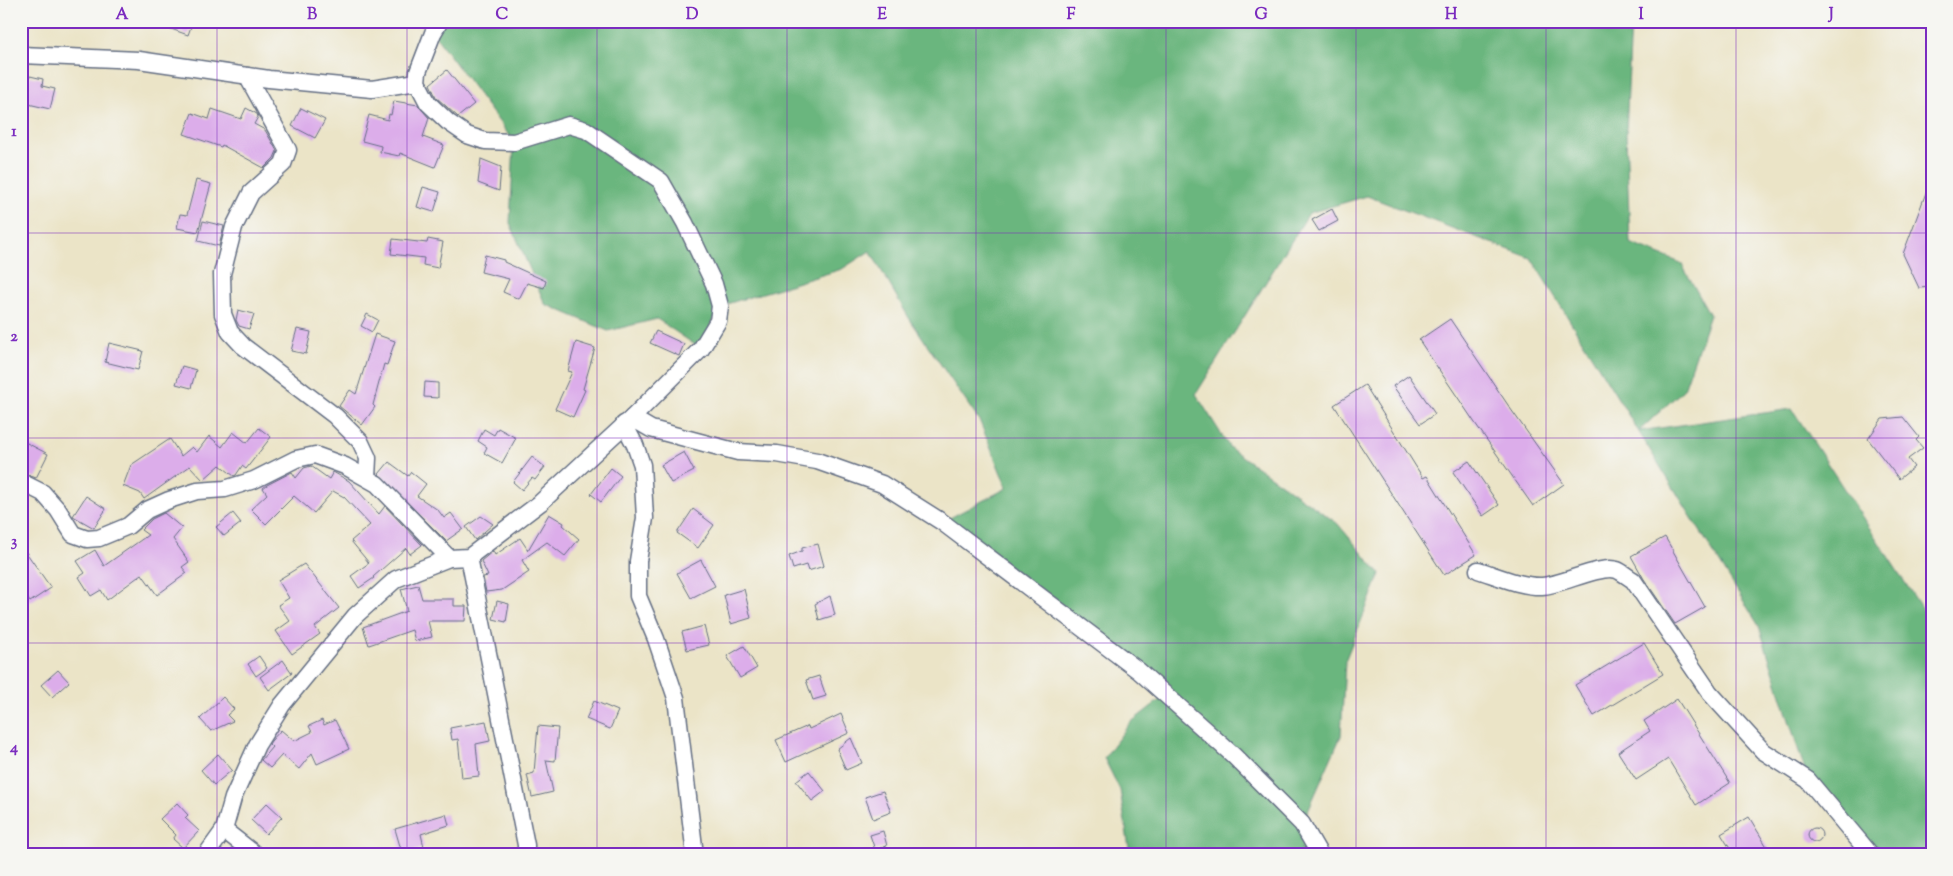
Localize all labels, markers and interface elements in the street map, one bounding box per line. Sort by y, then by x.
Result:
text: A [116,4,129,27]
text: B [307,4,317,27]
text: C [496,4,509,27]
text: D [686,4,699,27]
text: E [877,4,887,27]
text: F [1067,4,1076,27]
text: G [1254,4,1268,27]
text: H [1445,4,1458,27]
text: I [1638,4,1644,27]
text: J [1827,4,1834,27]
text: 1 [11,121,17,144]
text: 2 [10,326,18,349]
text: 3 [11,531,18,554]
text: 4 [9,737,18,760]

